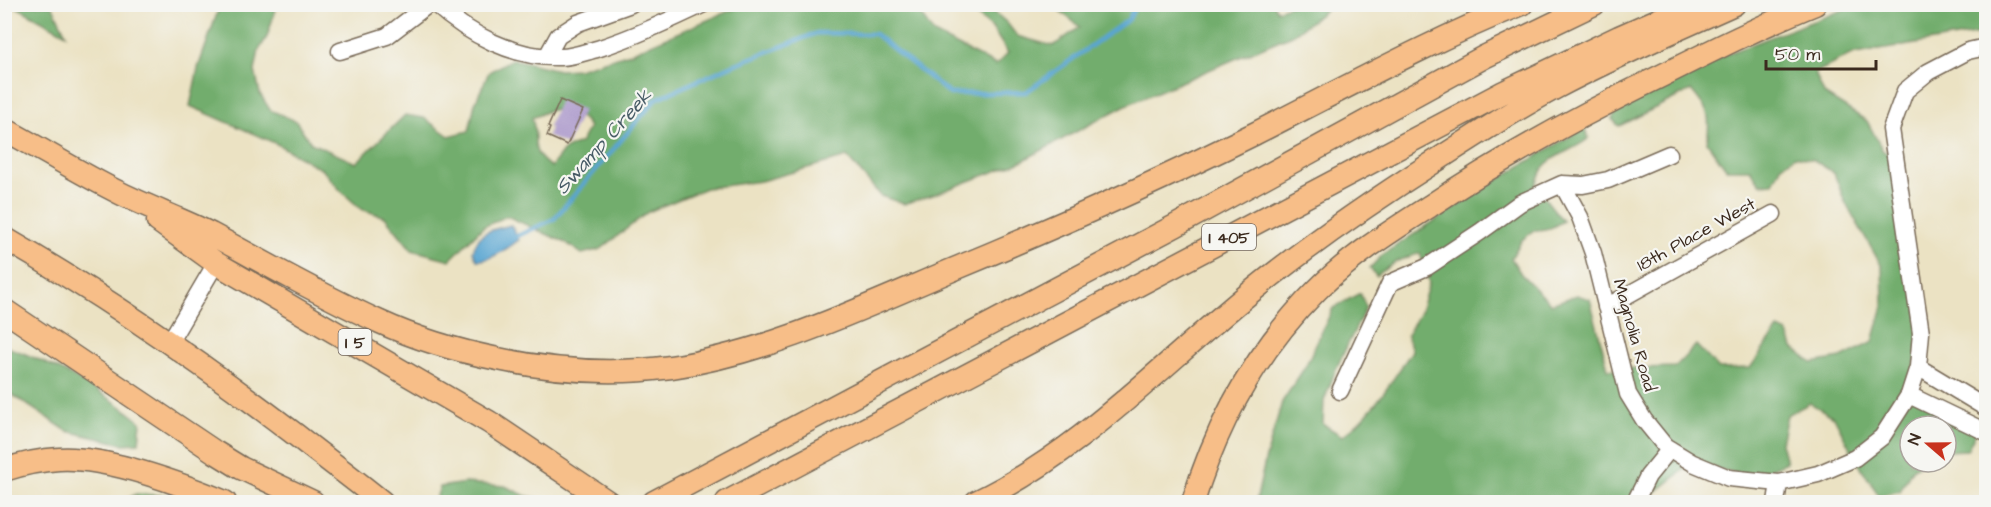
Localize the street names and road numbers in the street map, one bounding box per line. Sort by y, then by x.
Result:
street label: 18th Place West [1632,191,1761,277]
road number: I 405 [1202,224,1256,250]
street label: Magnolia Road [1606,276,1662,394]
road number: I 5 [338,329,372,355]

